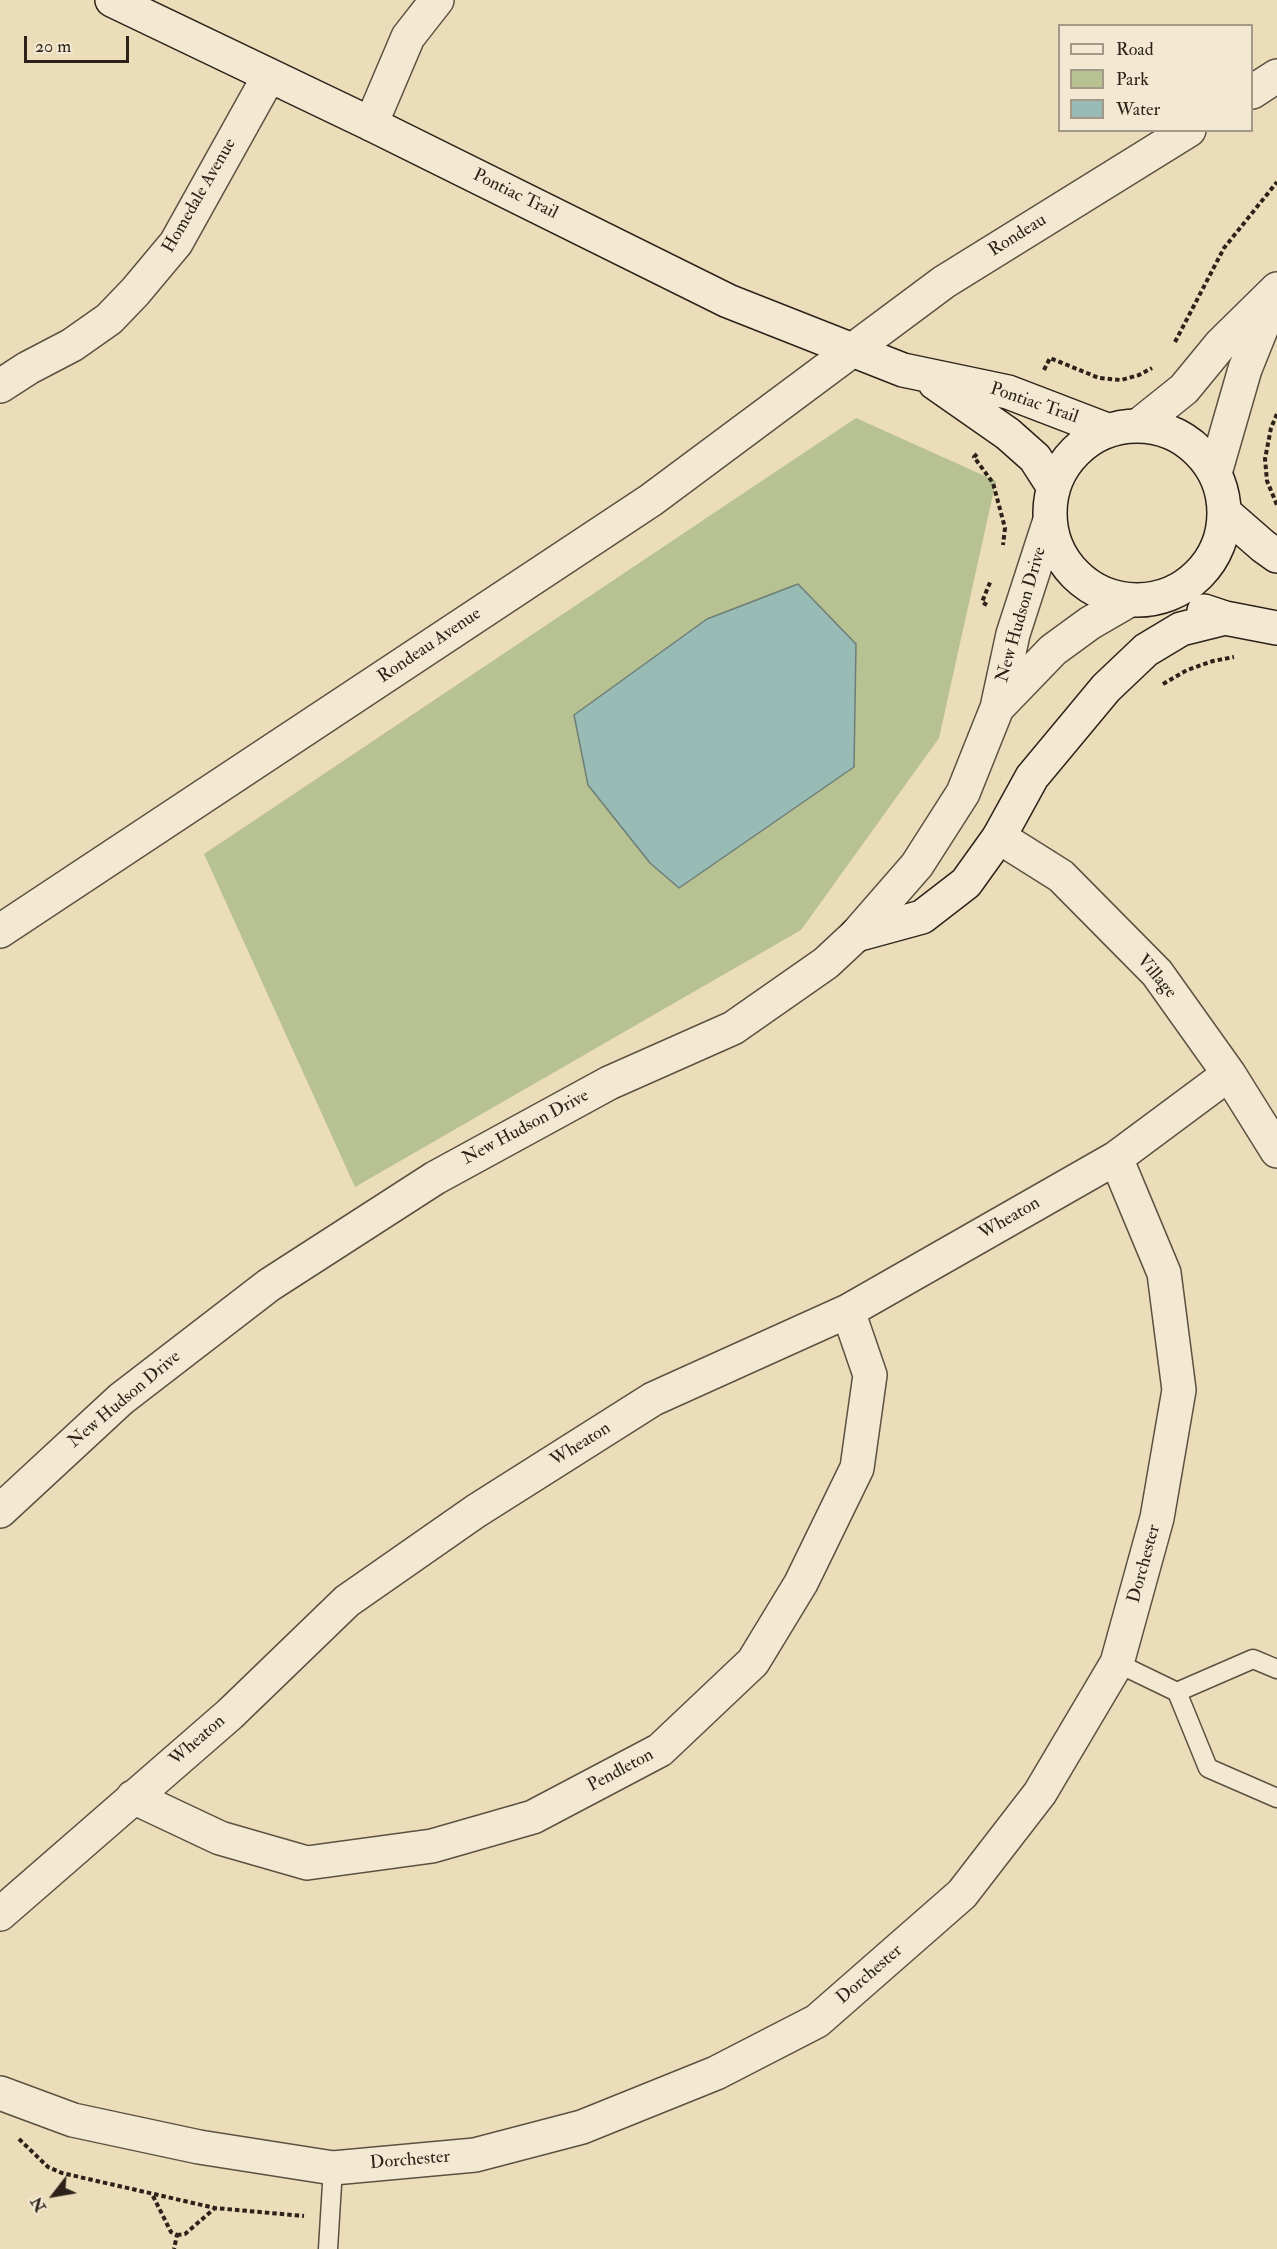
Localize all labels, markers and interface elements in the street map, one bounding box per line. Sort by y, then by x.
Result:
scale bar [27,24,132,62]
legend [1058,24,1253,132]
text: 20 m [35,35,71,58]
text: Road [1116,38,1154,61]
text: Park [1116,68,1149,91]
text: Water [1116,98,1160,121]
street label: Homedale Avenue [158,135,242,257]
street label: Pontiac Trail [469,165,561,225]
street label: Rondeau [985,210,1051,262]
street label: Pontiac Trail [987,379,1081,429]
street label: New Hudson Drive [992,545,1052,685]
street label: Rondeau Avenue [374,604,486,688]
street label: Village [1132,951,1180,1003]
street label: New Hudson Drive [459,1086,593,1170]
street label: Wheaton [976,1193,1044,1245]
street label: New Hudson Drive [64,1347,186,1453]
street label: Wheaton [547,1418,615,1472]
street label: Dorchester [1124,1522,1166,1606]
street label: Wheaton [166,1711,230,1771]
street label: Pendleton [584,1745,658,1797]
street label: Dorchester [833,1940,907,2010]
street label: Dorchester [369,2147,451,2175]
north arrow [24,2165,84,2225]
text: N [26,2193,51,2216]

